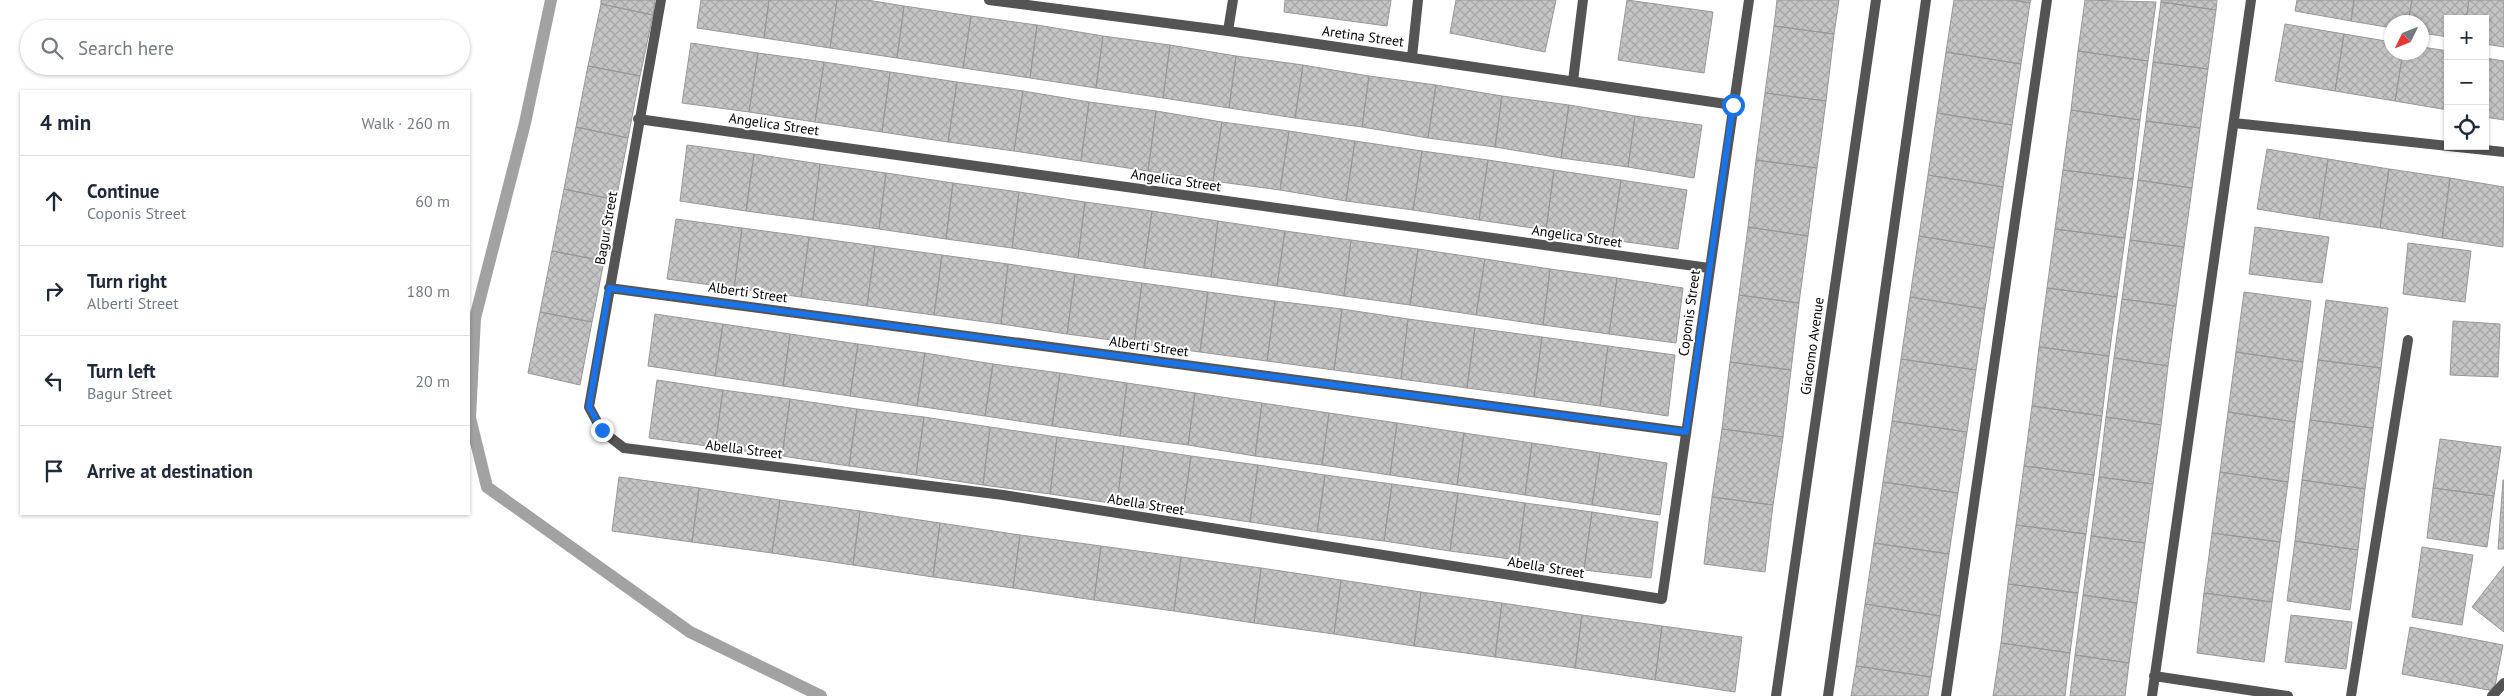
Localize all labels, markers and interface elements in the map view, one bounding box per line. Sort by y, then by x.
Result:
north arrow [2384,15,2429,60]
map controls [2444,15,2489,150]
button: + [2444,15,2489,60]
search box [20,20,470,75]
street label: Aretina Street [1321,21,1405,51]
icon: search [38,34,66,62]
text: Search here [78,36,174,60]
button: − [2444,60,2489,105]
route start [1722,94,1745,117]
button: locate [2444,105,2489,150]
text: 4 min [40,109,91,136]
street label: Angelica Street [728,109,821,139]
text: Walk · 260 m [361,113,450,133]
street label: Angelica Street [1130,165,1223,195]
text: Continue [87,179,159,203]
icon: ahead [40,187,68,215]
street label: Bagur Street [591,190,621,266]
text: 60 m [415,191,450,211]
text: Coponis Street [87,203,186,223]
street label: Angelica Street [1531,221,1624,251]
street label: Coponis Street [1674,268,1704,357]
text: Turn right [87,269,167,293]
icon: right [40,277,68,305]
street label: Alberti Street [707,278,789,307]
text: 180 m [407,281,450,301]
text: Alberti Street [87,293,179,313]
street label: Giacomo Avenue [1796,296,1828,396]
street label: Alberti Street [1108,332,1190,361]
text: Turn left [87,359,156,383]
icon: left [40,367,68,395]
text: 20 m [415,371,450,391]
text: Bagur Street [87,383,172,403]
route end [591,419,614,442]
street label: Abella Street [704,435,784,463]
icon: arrive [40,457,68,485]
text: Arrive at destination [87,459,253,483]
street label: Abella Street [1106,489,1186,519]
street label: Abella Street [1506,552,1586,582]

